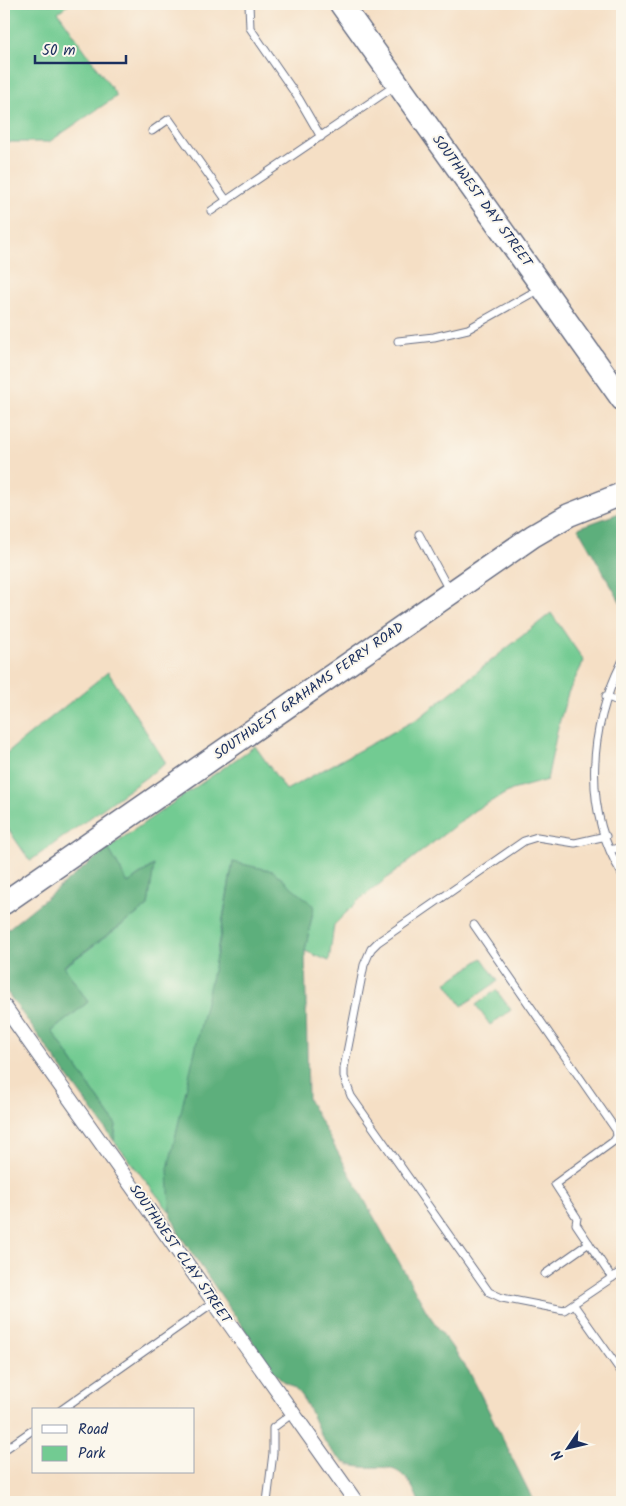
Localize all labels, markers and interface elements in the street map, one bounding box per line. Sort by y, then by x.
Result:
scale bar [35,32,126,64]
text: 50 m [42,39,76,63]
street label: SOUTHWEST DAY STREET [426,130,539,273]
street label: SOUTHWEST GRAHAMS FERRY ROAD [209,617,409,765]
street label: SOUTHWEST CLAY STREET [123,1180,238,1330]
legend [32,1408,195,1474]
text: Road [78,1418,109,1442]
north arrow [544,1424,594,1474]
text: Park [78,1442,106,1466]
text: N [547,1445,570,1465]

